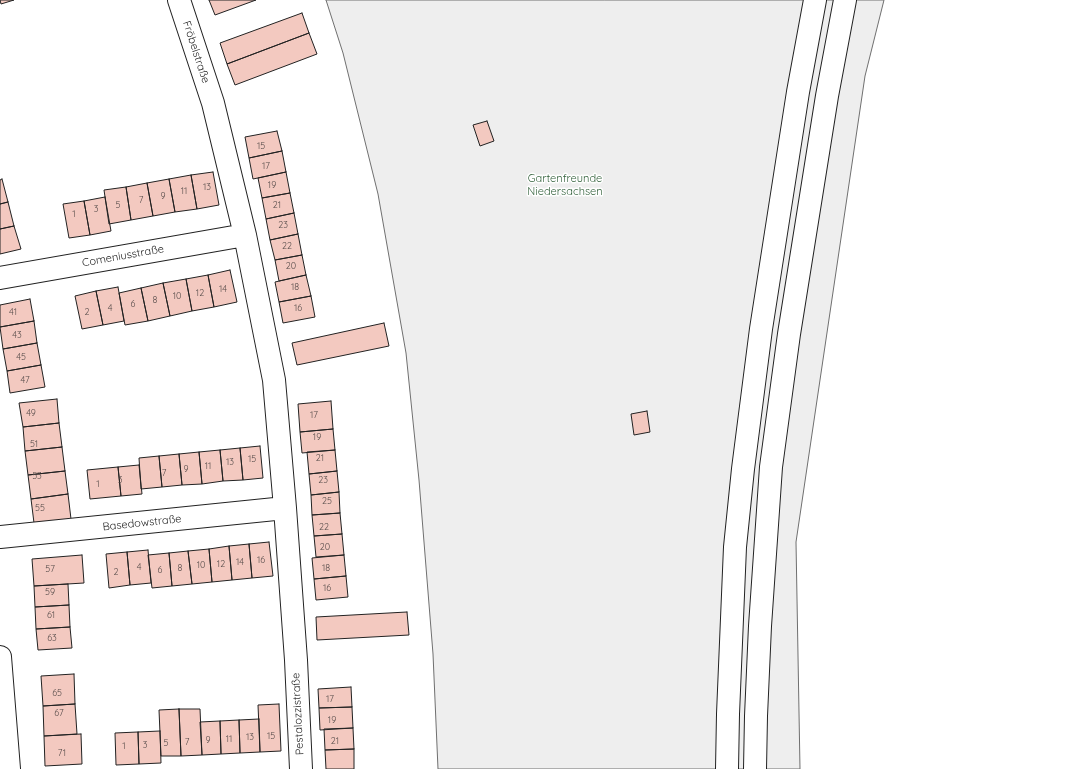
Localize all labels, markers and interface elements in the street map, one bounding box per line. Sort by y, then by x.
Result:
street label: Fröbelstraße [180,19,212,85]
house number: 15 [257,141,265,151]
house number: 17 [262,161,270,171]
park label: Gartenfreunde Niedersachsen [527,172,603,198]
house number: 19 [268,180,276,190]
house number: 13 [203,182,211,192]
house number: 11 [181,186,187,196]
house number: 9 [160,191,166,201]
house number: 7 [139,195,143,205]
house number: 5 [116,200,120,210]
house number: 21 [273,200,281,210]
house number: 3 [94,204,98,214]
house number: 1 [72,209,76,219]
house number: 23 [278,220,288,230]
house number: 22 [282,241,292,251]
street label: Comeniusstraße [81,242,165,270]
house number: 20 [286,261,296,271]
house number: 18 [291,282,299,292]
house number: 14 [219,284,227,294]
house number: 12 [196,288,204,298]
house number: 10 [173,291,181,301]
house number: 8 [153,295,157,305]
house number: 6 [131,299,135,309]
house number: 4 [108,303,112,313]
house number: 16 [294,303,302,313]
house number: 41 [9,307,17,317]
house number: 2 [85,307,89,317]
house number: 43 [12,330,22,340]
house number: 45 [16,352,26,362]
house number: 47 [20,375,30,385]
house number: 49 [26,408,36,418]
house number: 17 [310,410,318,420]
house number: 19 [313,432,321,442]
house number: 51 [30,439,38,449]
house number: 21 [316,453,324,463]
house number: 15 [248,454,256,464]
house number: 13 [226,457,234,467]
house number: 11 [205,461,211,471]
house number: 9 [183,464,189,474]
house number: 7 [162,468,166,478]
house number: 53 [32,471,42,481]
house number: 3 [118,475,122,485]
house number: 23 [318,475,328,485]
house number: 1 [96,479,100,489]
house number: 25 [322,496,332,506]
house number: 55 [35,503,45,513]
street label: Basedowstraße [102,512,182,534]
house number: 22 [319,522,329,532]
house number: 20 [320,542,330,552]
house number: 16 [257,555,265,565]
house number: 14 [236,557,244,567]
house number: 12 [217,559,225,569]
house number: 10 [197,560,205,570]
house number: 4 [137,562,141,572]
house number: 8 [178,563,182,573]
house number: 18 [322,563,330,573]
house number: 57 [45,564,55,574]
house number: 6 [158,565,162,575]
house number: 2 [114,567,118,577]
house number: 16 [323,583,331,593]
house number: 59 [45,587,55,597]
house number: 61 [47,610,55,620]
house number: 63 [47,633,57,643]
street label: Pestalozzistraße [289,672,307,756]
house number: 65 [52,688,62,698]
house number: 17 [326,694,334,704]
house number: 67 [54,708,64,718]
house number: 19 [328,715,336,725]
house number: 15 [267,731,275,741]
house number: 13 [246,732,254,742]
house number: 11 [226,734,232,744]
house number: 9 [205,735,211,745]
house number: 21 [331,736,339,746]
house number: 7 [185,737,189,747]
house number: 5 [164,738,168,748]
house number: 3 [143,740,147,750]
house number: 1 [122,741,126,751]
house number: 71 [58,748,66,758]

